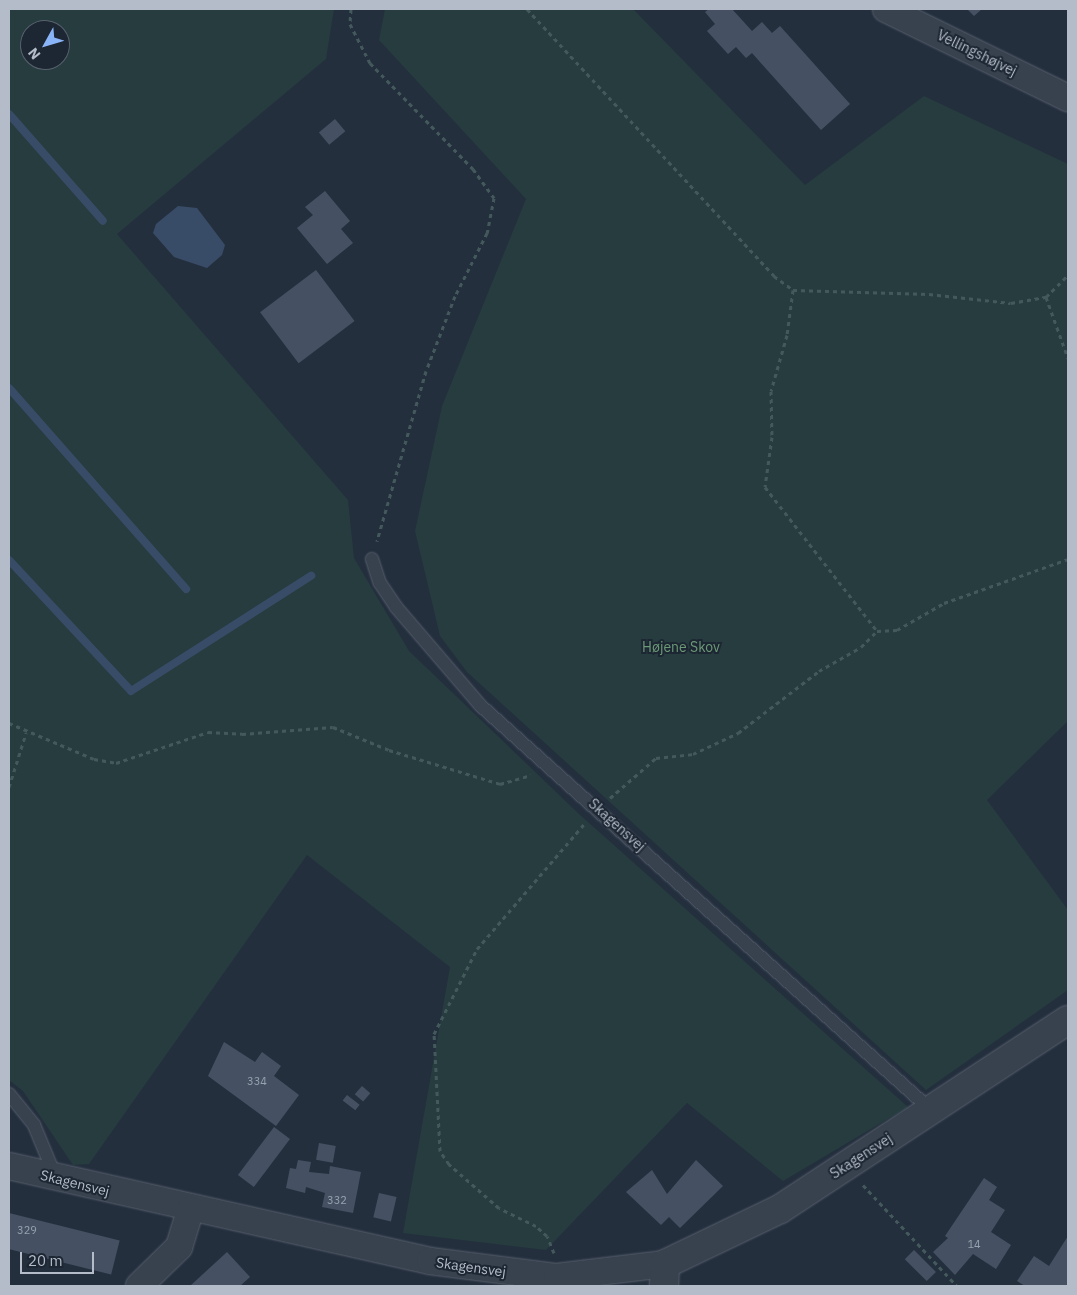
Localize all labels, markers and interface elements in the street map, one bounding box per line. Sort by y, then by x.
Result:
north arrow [20,20,70,70]
street label: Vellingshøjvej [935,27,1019,79]
text: N [24,44,44,63]
park label: Højene Skov [642,639,720,655]
street label: Skagensvej [585,795,649,855]
house number: 334 [247,1074,267,1088]
street label: Skagensvej [827,1130,895,1182]
street label: Skagensvej [39,1166,111,1200]
house number: 332 [327,1193,347,1207]
house number: 329 [17,1223,37,1237]
house number: 14 [967,1237,981,1251]
scale bar [22,1242,96,1274]
text: 20 m [28,1251,63,1270]
street label: Skagensvej [435,1254,507,1280]

